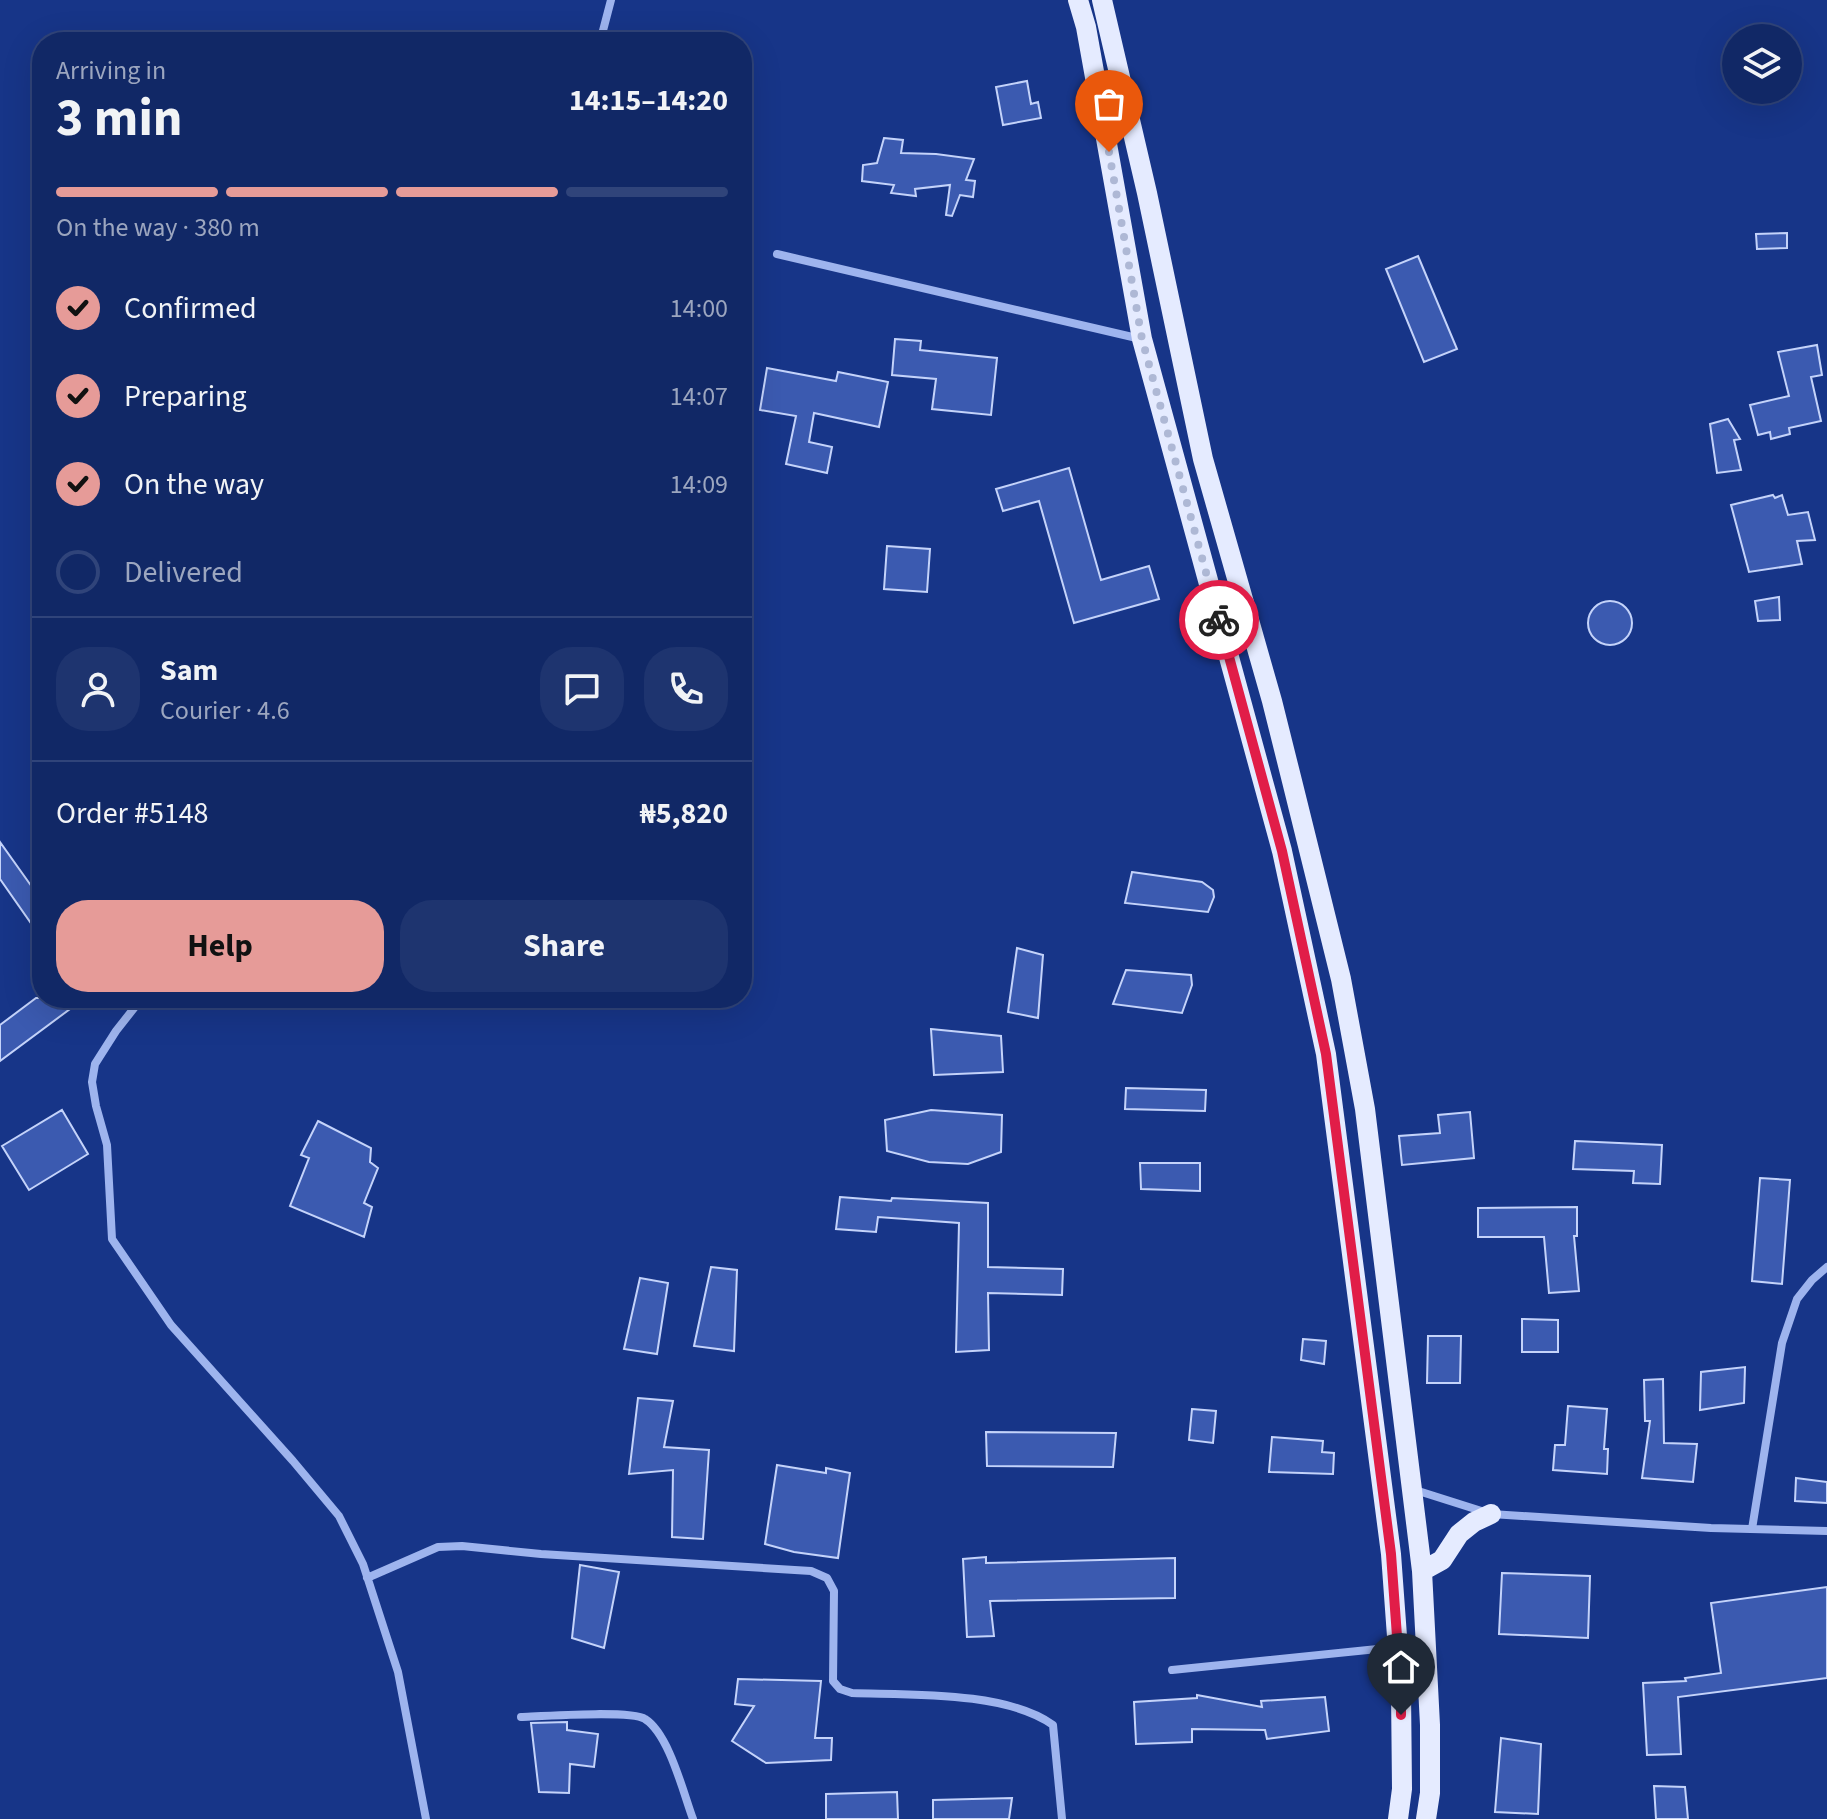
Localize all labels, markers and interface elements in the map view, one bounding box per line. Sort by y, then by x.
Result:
map controls [1722,24,1802,104]
button: layers [1722,24,1802,104]
text: Arriving in [56,52,166,89]
pin [1075,70,1143,152]
text: 14:15–14:20 [569,79,728,122]
text: 3 min [56,82,183,156]
icon: bag [1087,82,1131,126]
text: On the way · 380 m [56,209,260,246]
icon: check [56,286,100,330]
text: Confirmed [124,287,257,330]
text: 14:00 [670,290,728,327]
icon: check [56,374,100,418]
text: Preparing [124,375,247,418]
text: 14:07 [670,378,728,415]
icon: check [56,462,100,506]
text: On the way [124,463,264,506]
text: 14:09 [670,466,728,503]
text: Delivered [124,551,243,594]
courier [1179,580,1259,660]
icon: bike [1197,598,1241,642]
button: person [56,647,140,731]
button: chat [540,647,624,731]
button: phone [644,647,728,731]
text: Sam [160,649,218,692]
text: Courier · 4.6 [160,692,290,729]
text: Order #5148 [56,792,209,835]
text: ₦5,820 [640,792,728,835]
button: Help [56,900,384,992]
button: Share [400,900,728,992]
pin [1367,1633,1435,1715]
icon: home [1379,1645,1423,1689]

